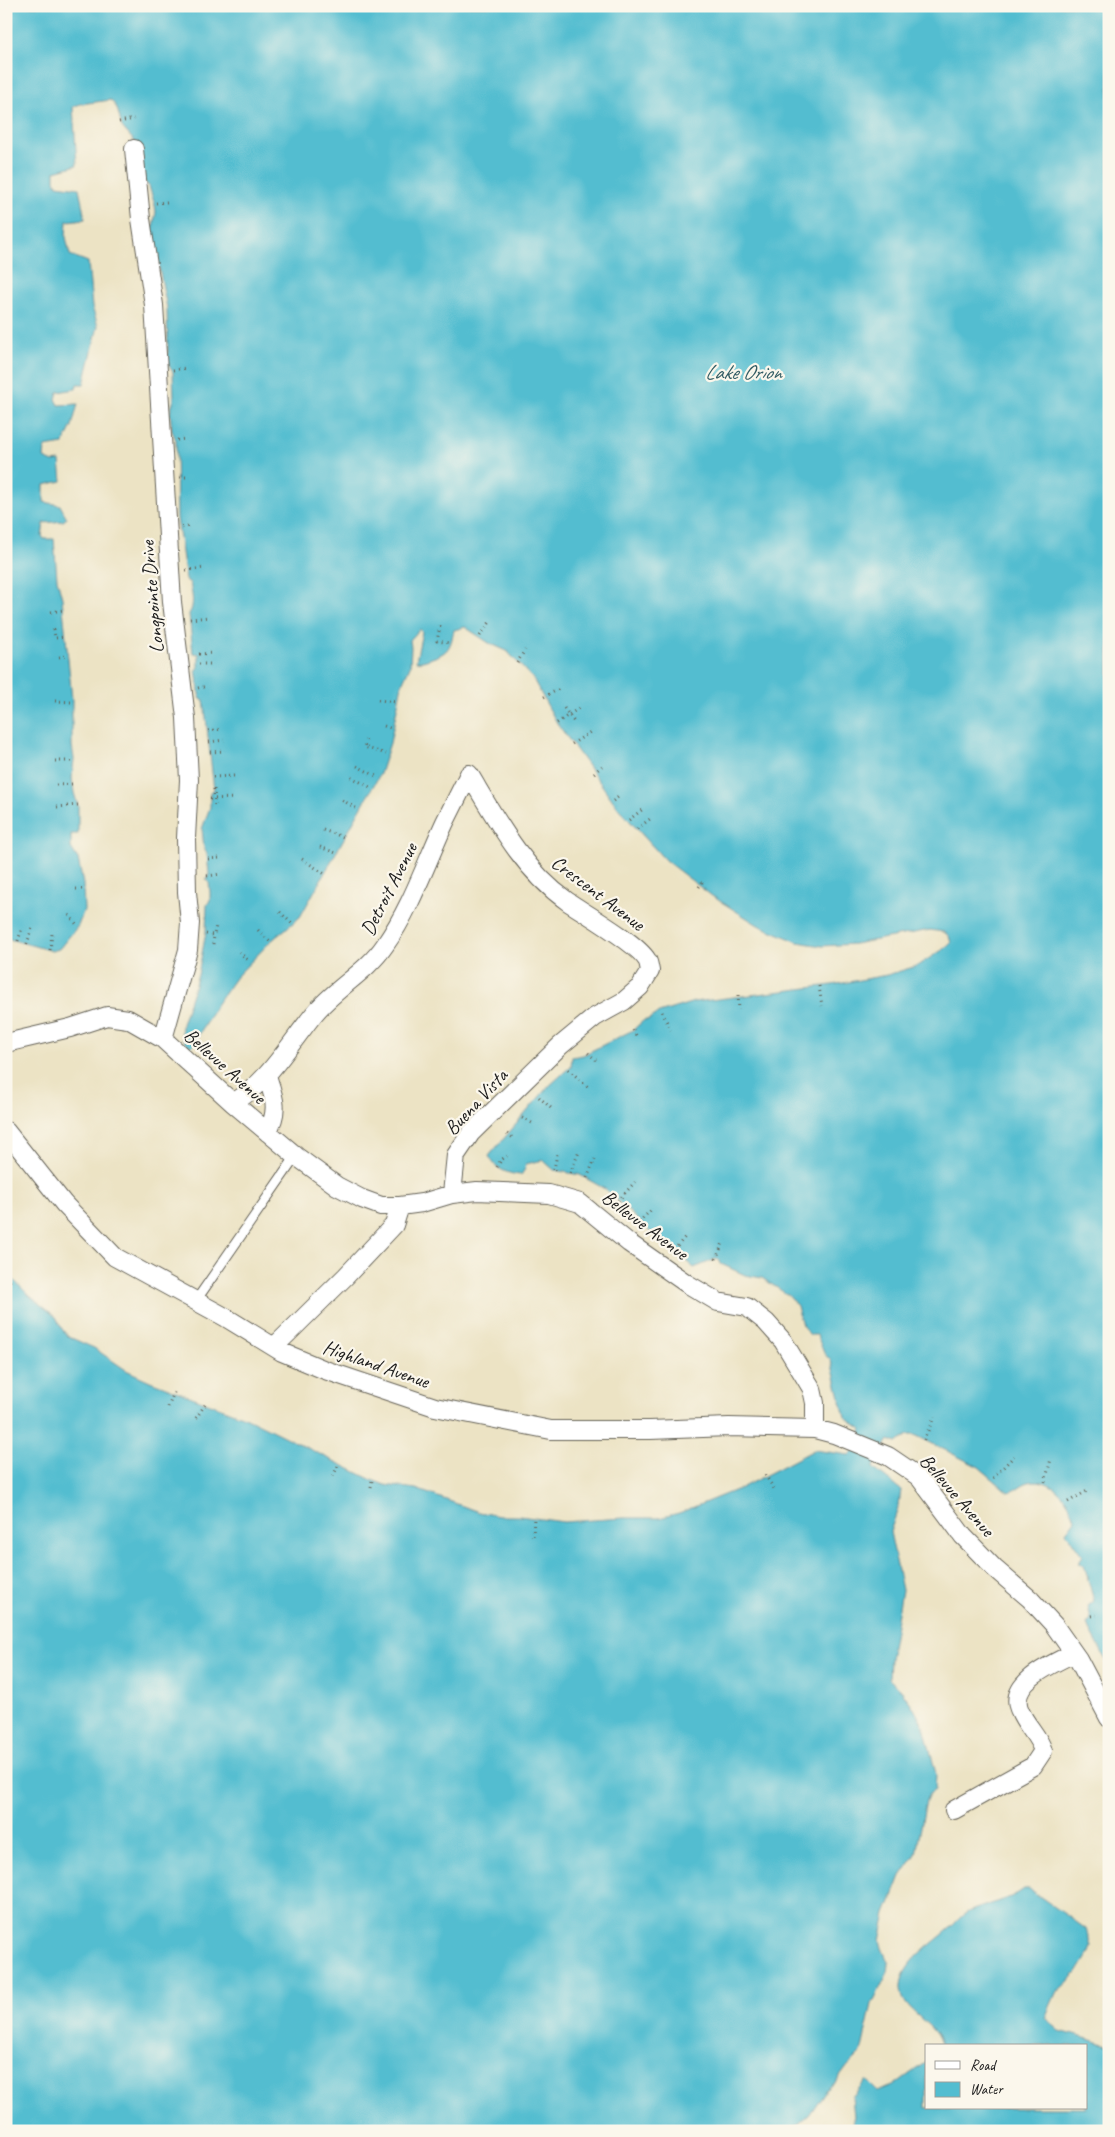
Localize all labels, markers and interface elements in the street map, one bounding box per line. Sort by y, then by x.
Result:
water label: Lake Orion [705,359,784,385]
street label: Longpointe Drive [135,538,169,654]
street label: Detroit Avenue [355,837,424,939]
street label: Crescent Avenue [546,850,651,937]
street label: Bellevue Avenue [179,1023,272,1110]
street label: Buena Vista [439,1062,514,1140]
street label: Bellevue Avenue [597,1184,694,1266]
street label: Highland Avenue [320,1334,434,1394]
street label: Bellevue Avenue [914,1448,1001,1543]
legend [925,2044,1088,2110]
text: Road [970,2056,997,2075]
text: Water [970,2080,1004,2099]

